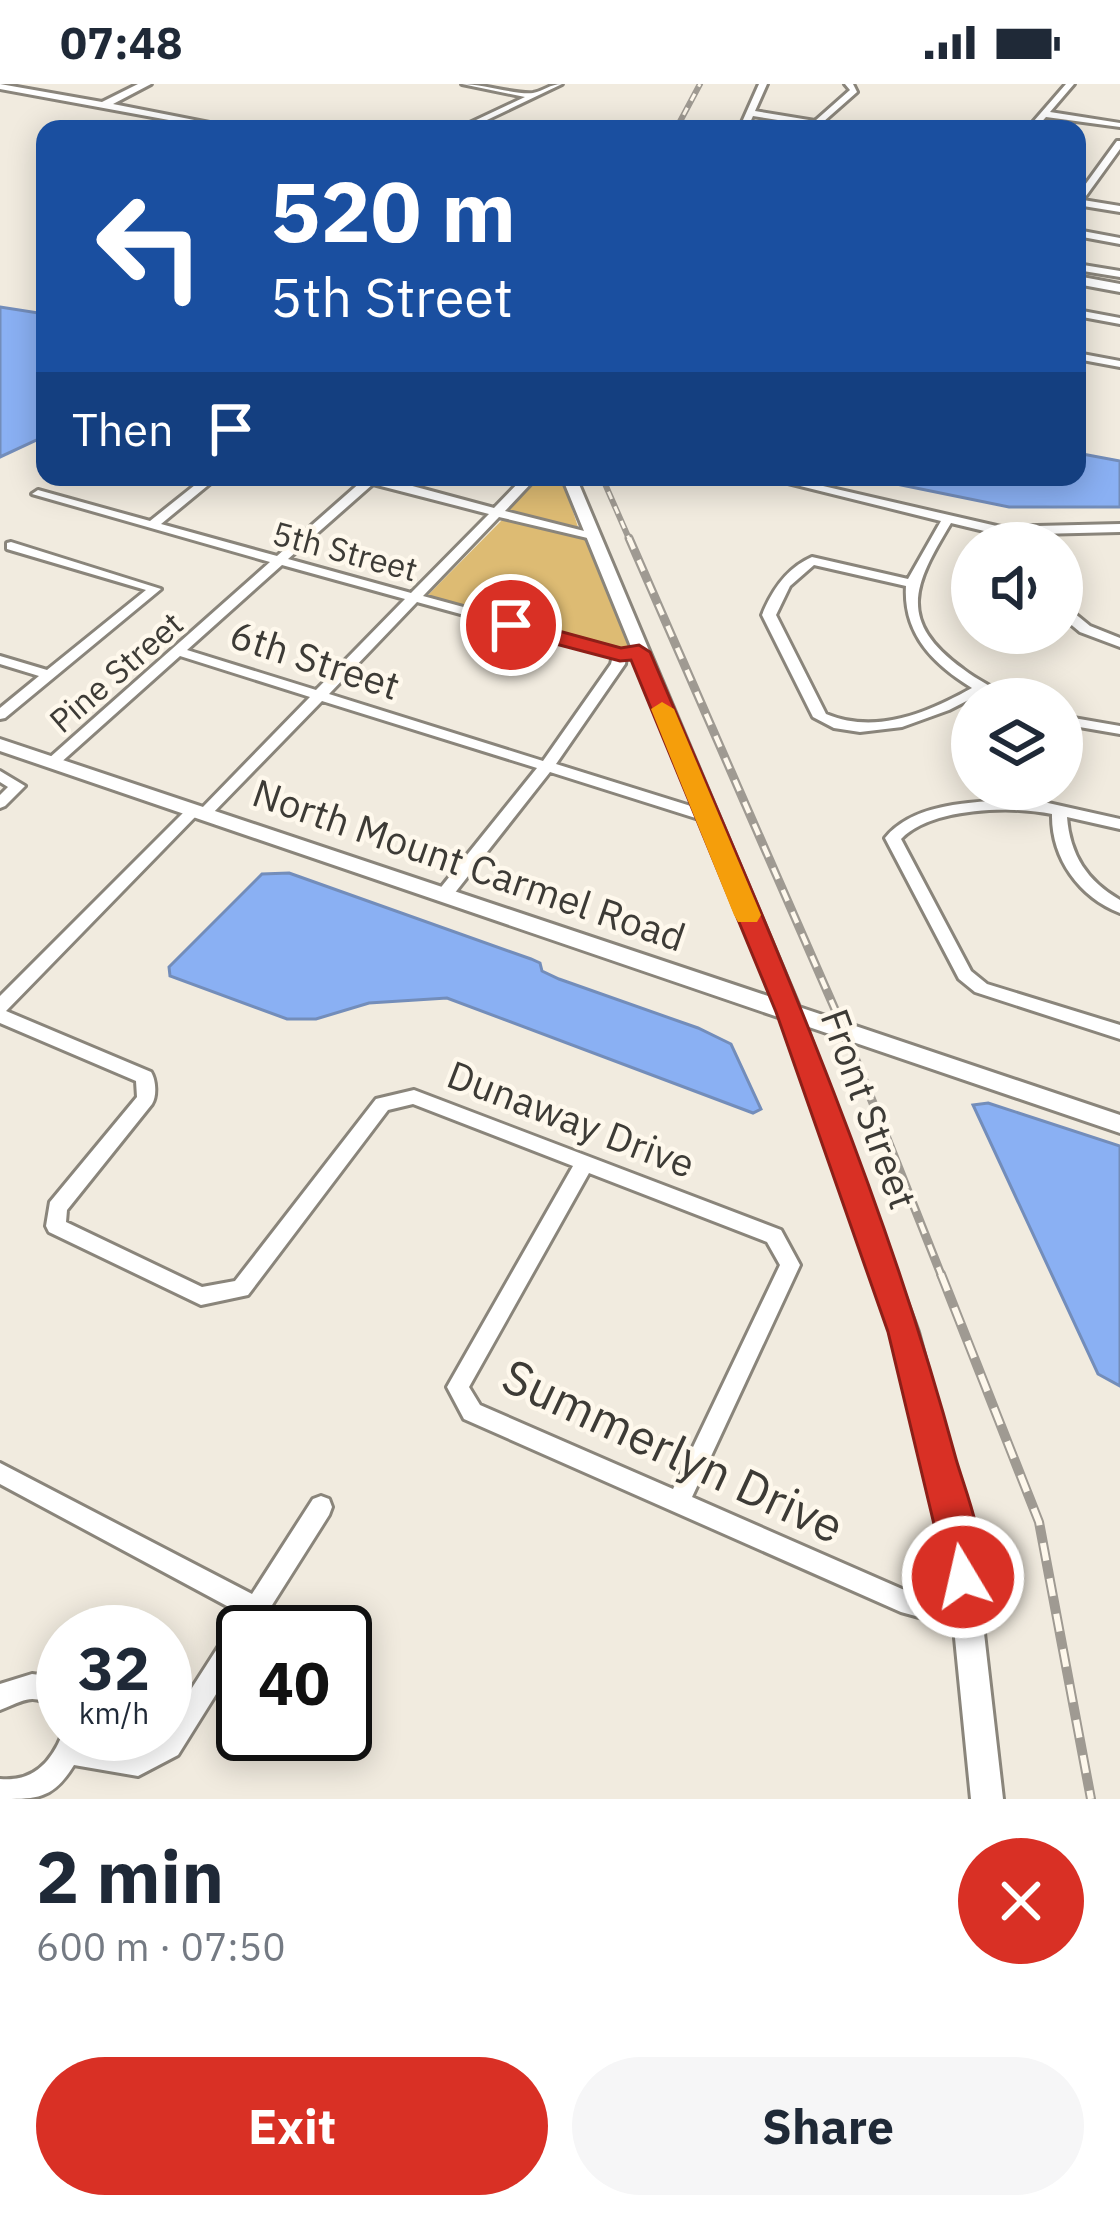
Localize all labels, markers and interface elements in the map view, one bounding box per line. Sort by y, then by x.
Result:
text: 07:48 [60,13,183,71]
text: 520 m [270,156,516,265]
icon: left [72,168,228,324]
text: 5th Street [270,262,513,332]
icon: arrive [198,396,264,462]
text: Then [72,400,174,458]
street label: 5th Street [268,511,422,590]
map controls [951,522,1083,810]
button: sound [951,522,1083,654]
pin [460,574,562,676]
icon: arrive [478,592,544,658]
street label: Pine Street [40,602,191,741]
street label: 6th Street [224,608,406,711]
button: layers [951,678,1083,810]
street label: North Mount Carmel Road [246,767,692,963]
street label: Front Street [810,1002,929,1216]
street label: Dunaway Drive [440,1048,702,1189]
street label: Summerlyn Drive [493,1344,854,1556]
position arrow [900,1514,1026,1640]
speed limit sign: 40 [216,1605,372,1761]
text: 32 [78,1628,150,1707]
text: km/h [79,1693,149,1732]
text: 2 min [36,1829,224,1923]
button: close [958,1838,1084,1964]
text: 600 m · 07:50 [36,1921,286,1972]
button: Exit [36,2057,548,2195]
button: Share [572,2057,1084,2195]

